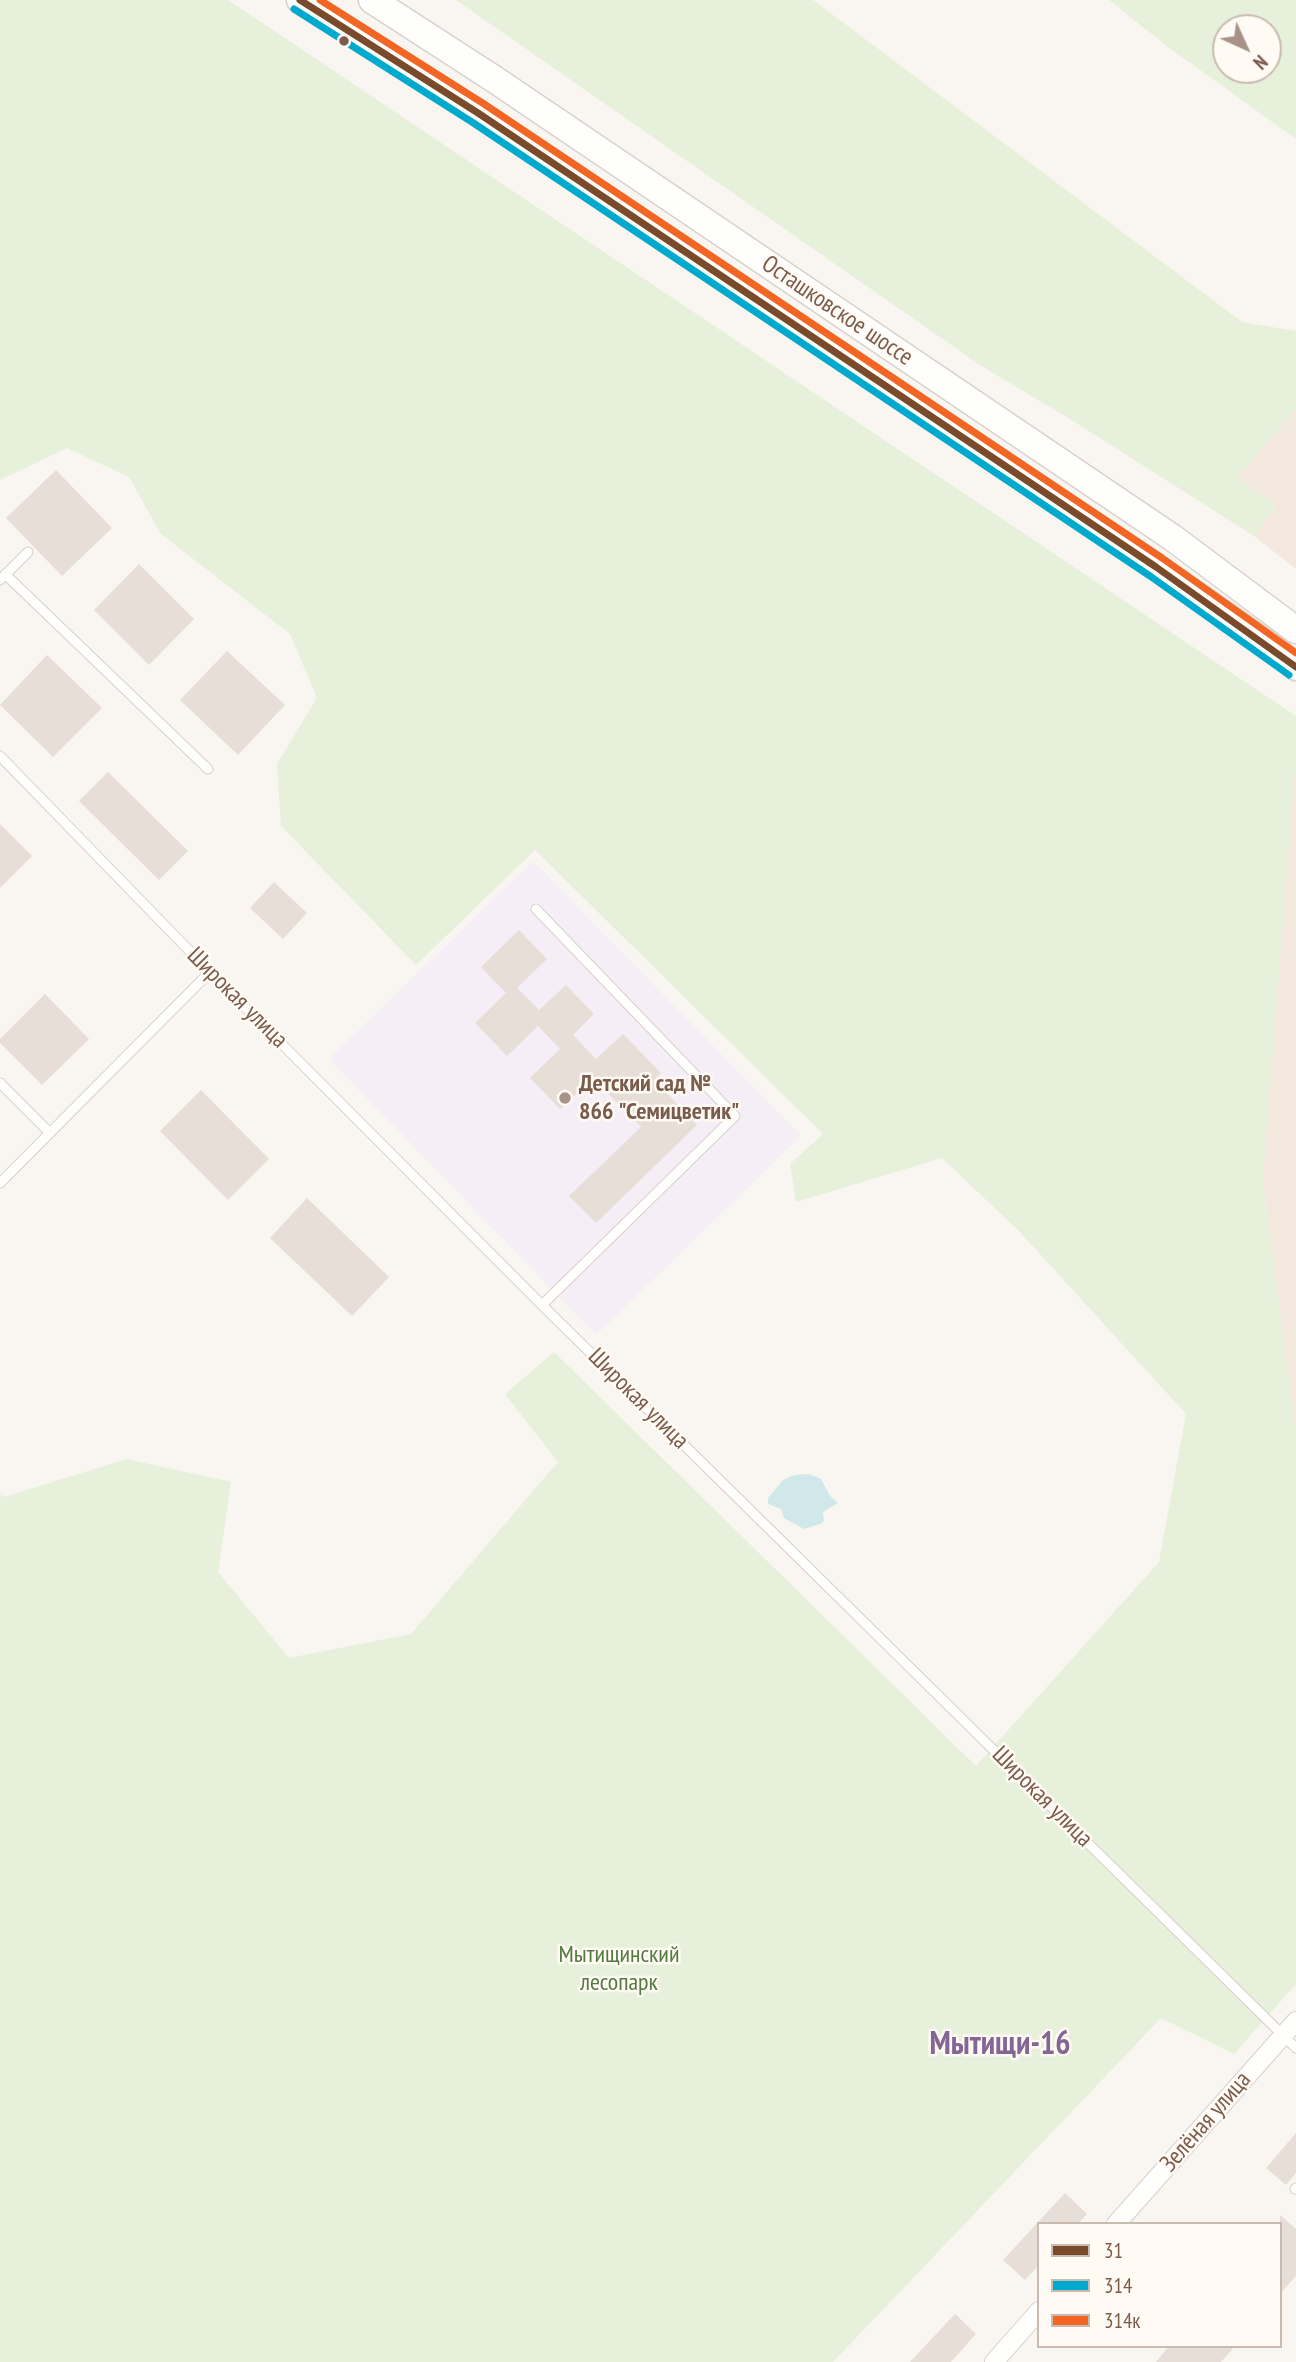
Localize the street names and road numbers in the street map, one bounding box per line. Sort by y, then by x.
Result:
street label: Осташковское шоссе [756,250,918,372]
street label: Широкая улица [181,942,293,1054]
street label: Широкая улица [582,1343,694,1455]
street label: Широкая улица [986,1741,1098,1853]
street label: Зелёная улица [1155,2066,1257,2178]

